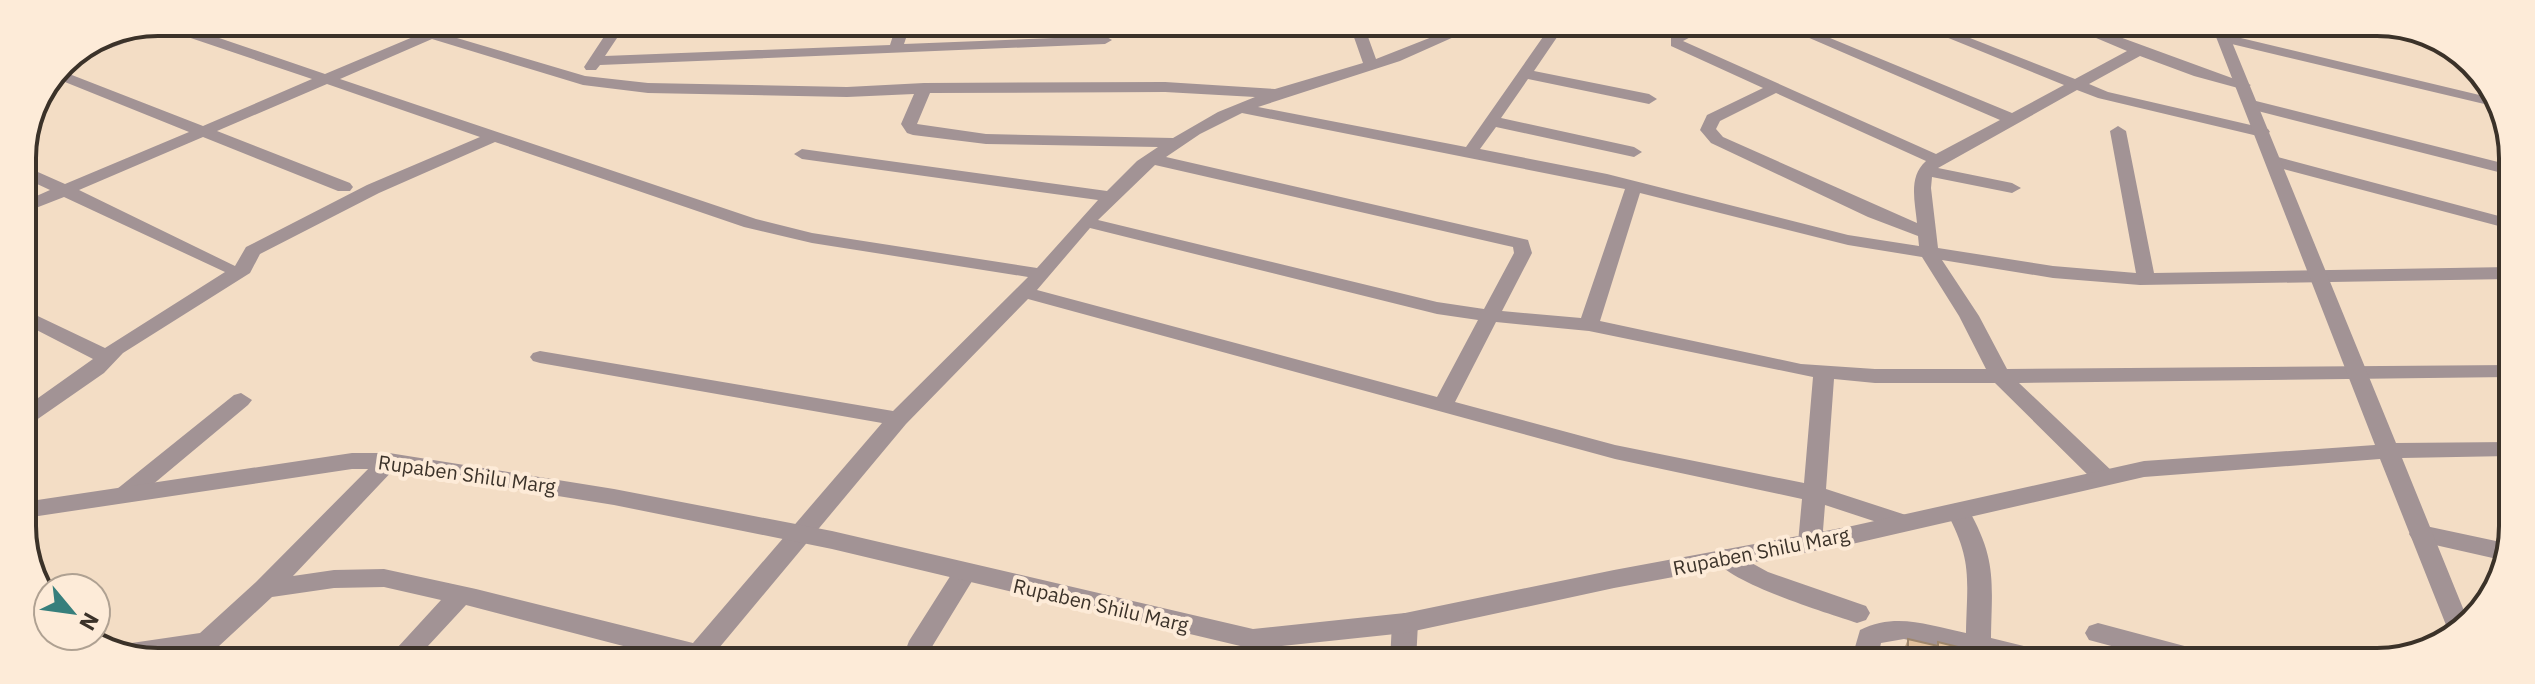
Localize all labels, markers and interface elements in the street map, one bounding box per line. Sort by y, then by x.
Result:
street label: Rupaben Shilu Marg [377,448,558,500]
street label: Rupaben Shilu Marg [1671,521,1852,581]
north arrow [32,572,112,652]
street label: Rupaben Shilu Marg [1011,572,1192,638]
text: N [73,608,106,636]

